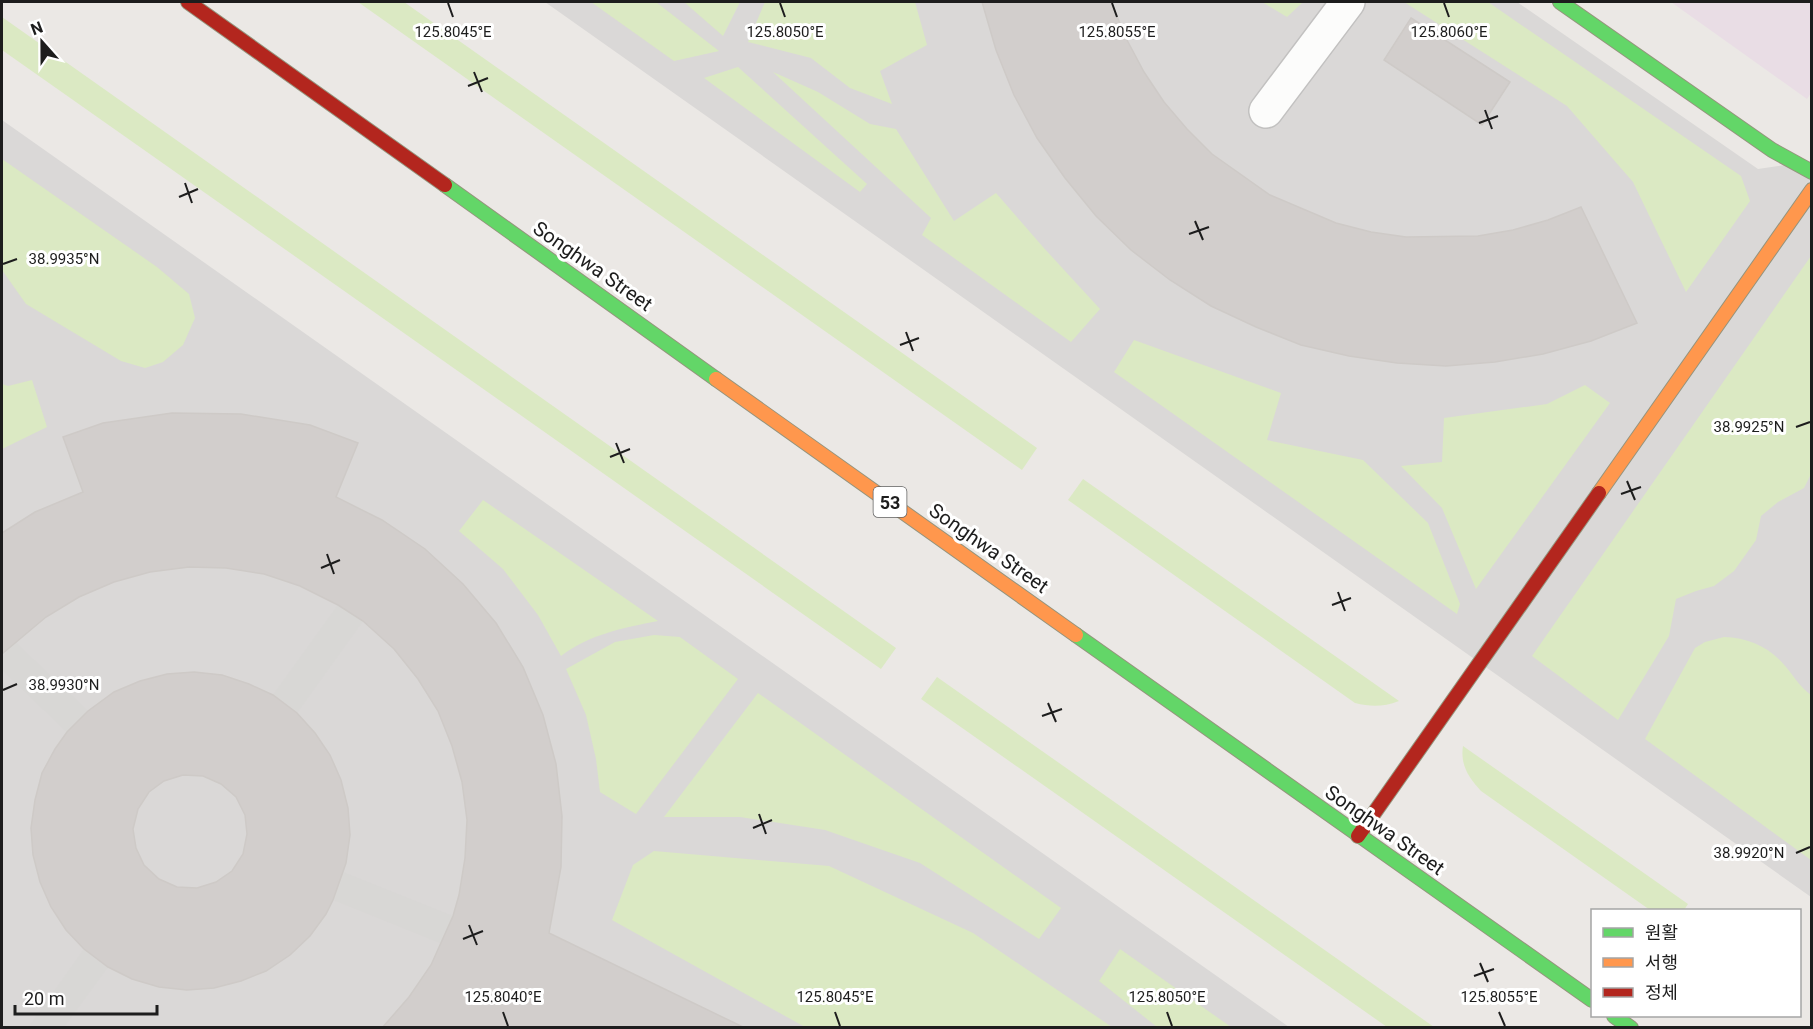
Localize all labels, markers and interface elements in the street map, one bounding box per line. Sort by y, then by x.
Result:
north arrow [12,12,72,72]
text: N [28,18,45,39]
text: 125.8045°E [414,23,492,41]
text: 125.8050°E [746,23,824,41]
text: 125.8055°E [1078,23,1156,41]
text: 125.8060°E [1410,23,1488,41]
street label: Songhwa Street [529,216,657,316]
text: 38.9935°N [29,250,99,268]
text: 38.9925°N [1714,418,1784,436]
road number: 53 [874,487,906,517]
street label: Songhwa Street [925,498,1053,598]
text: 38.9930°N [29,676,99,694]
street label: Songhwa Street [1321,780,1449,880]
text: 38.9920°N [1714,844,1784,862]
legend [1591,909,1801,1017]
text: 원활 [1645,922,1678,943]
text: 서행 [1645,952,1678,973]
scale bar [15,978,158,1016]
text: 정체 [1645,982,1678,1003]
text: 20 m [24,988,64,1009]
text: 125.8040°E [464,988,542,1006]
text: 125.8045°E [796,988,874,1006]
text: 125.8050°E [1128,988,1206,1006]
text: 125.8055°E [1460,988,1538,1006]

